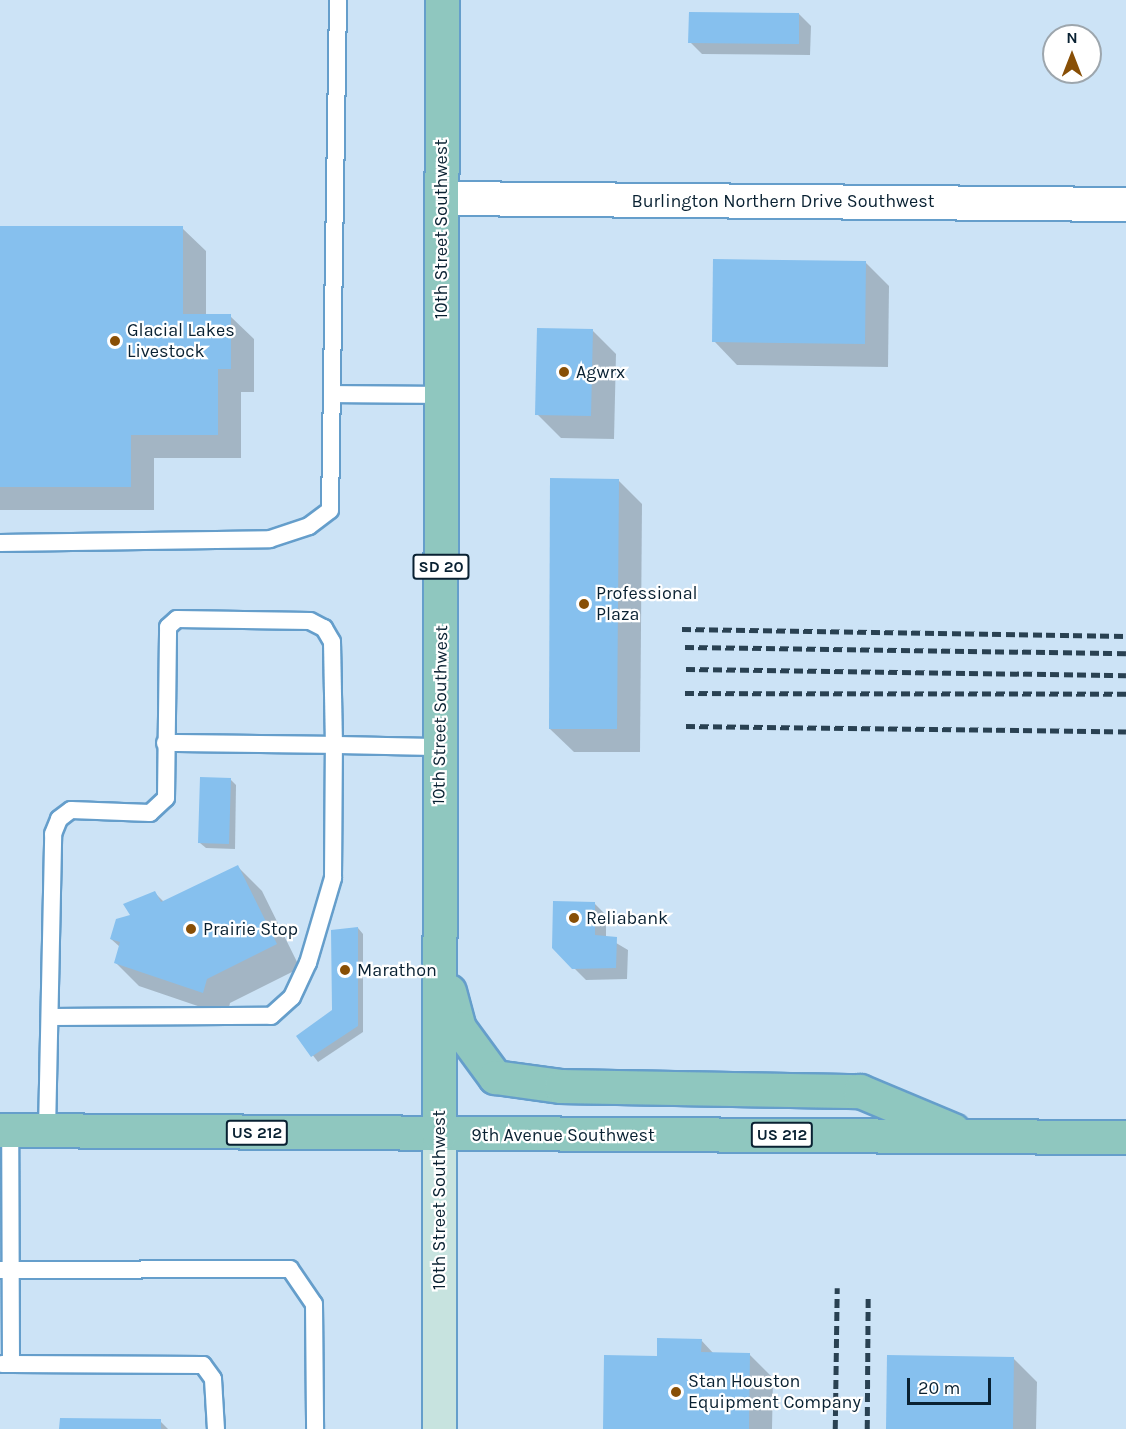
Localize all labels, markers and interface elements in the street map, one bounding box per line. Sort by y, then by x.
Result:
north arrow [1042,24,1102,84]
text: N [1066,28,1078,47]
street label: 10th Street Southwest [430,139,452,319]
street label: Burlington Northern Drive Southwest [631,190,935,212]
place label: Glacial Lakes Livestock [127,320,235,362]
marker: Glacial Lakes Livestock [108,334,122,348]
place label: Agwrx [576,361,625,383]
marker: Agwrx [557,365,571,379]
road number: SD 20 [411,554,471,580]
place label: Professional Plaza [596,583,698,626]
marker: Professional Plaza [577,597,591,611]
street label: 10th Street Southwest [428,625,452,805]
place label: Reliabank [586,907,668,929]
marker: Reliabank [567,911,581,925]
place label: Prairie Stop [203,918,298,940]
marker: Prairie Stop [184,922,198,936]
place label: Marathon [357,959,437,981]
marker: Marathon [338,963,352,977]
street label: 10th Street Southwest [428,1110,450,1290]
road number: US 212 [226,1120,288,1146]
road number: US 212 [750,1122,814,1148]
street label: 9th Avenue Southwest [471,1124,655,1146]
scale bar [910,1366,994,1404]
place label: Stan Houston Equipment Company [688,1371,861,1414]
text: 20 m [918,1377,960,1399]
marker: Stan Houston Equipment Company [669,1385,683,1399]

